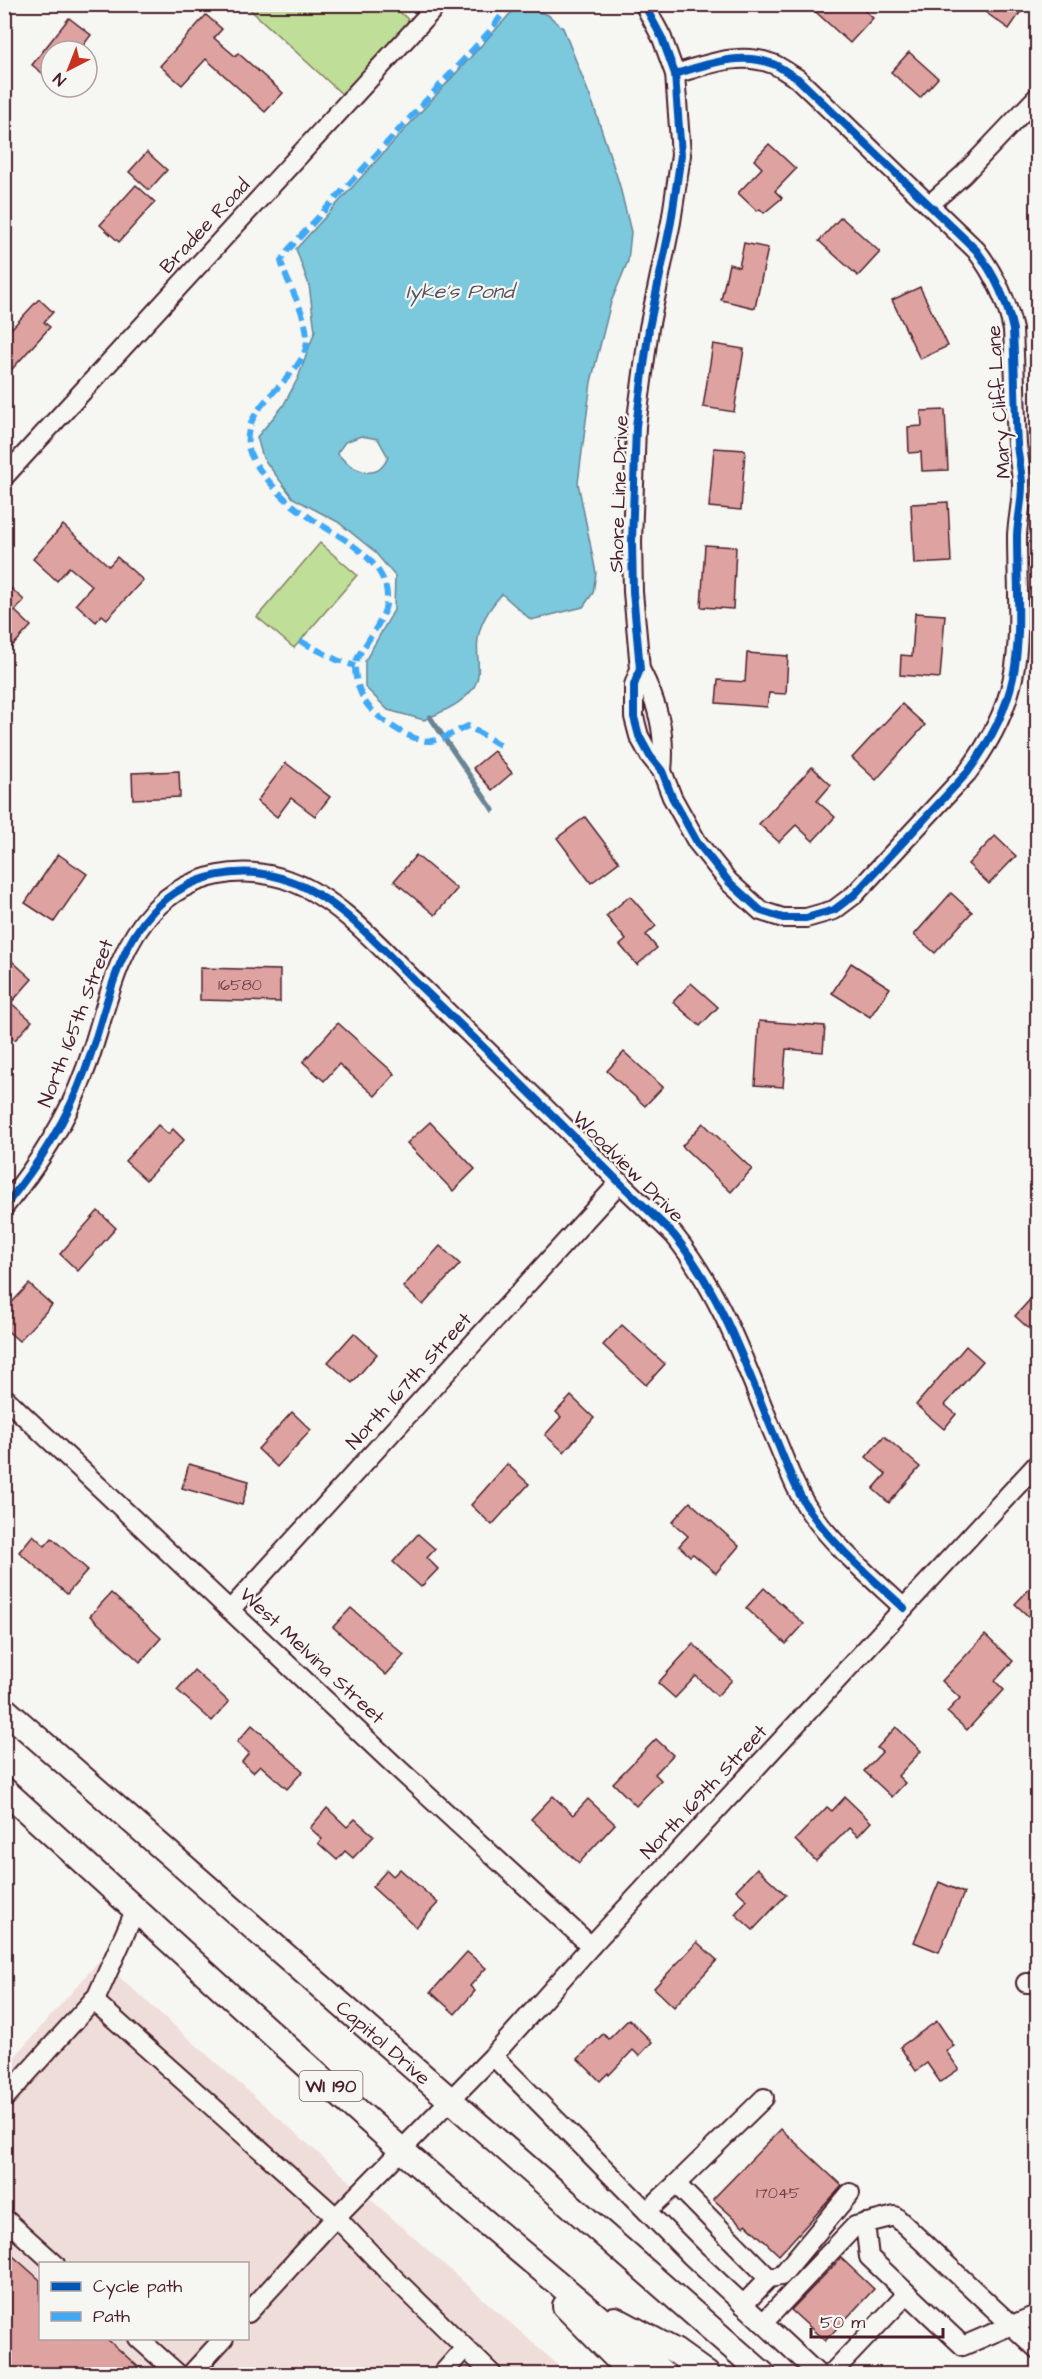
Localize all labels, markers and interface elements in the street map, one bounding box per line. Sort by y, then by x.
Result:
north arrow [39,39,99,99]
text: N [49,68,71,91]
street label: Bradee Road [153,172,257,280]
water label: Iyke's Pond [406,277,518,307]
street label: Mary Cliff Lane [980,324,1019,480]
street label: Shore Line Drive [602,414,636,573]
street label: North 165th Street [31,935,121,1111]
house number: 16580 [218,974,262,996]
street label: Woodview Drive [566,1105,690,1229]
street label: North 167th Street [340,1306,478,1456]
street label: West Melvina Street [233,1581,391,1731]
street label: North 169th Street [634,1718,774,1866]
street label: Capitol Drive [330,1994,437,2092]
road number: WI 190 [300,2071,362,2101]
house number: 17045 [756,2182,801,2204]
legend [39,2262,249,2340]
text: Cycle path [93,2274,182,2300]
scale bar [811,2301,943,2339]
text: Path [93,2304,130,2329]
text: 50 m [820,2310,865,2335]

